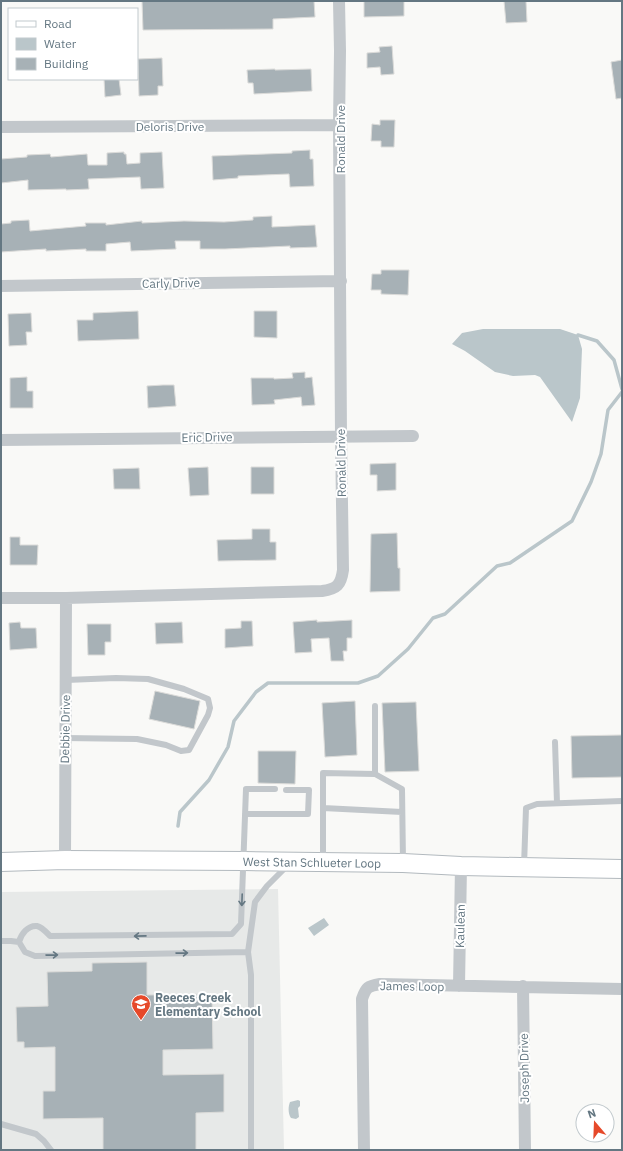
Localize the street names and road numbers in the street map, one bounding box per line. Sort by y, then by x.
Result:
street label: Ronald Drive [333,104,348,173]
street label: Deloris Drive [136,119,205,134]
street label: Carly Drive [142,275,201,291]
street label: Ronald Drive [333,428,349,497]
street label: Eric Drive [181,429,233,445]
street label: Debbie Drive [57,694,73,764]
street label: West Stan Schlueter Loop [243,853,381,870]
street label: Kaulean [452,904,468,948]
street label: James Loop [380,978,444,994]
street label: Joseph Drive [516,1033,532,1103]

